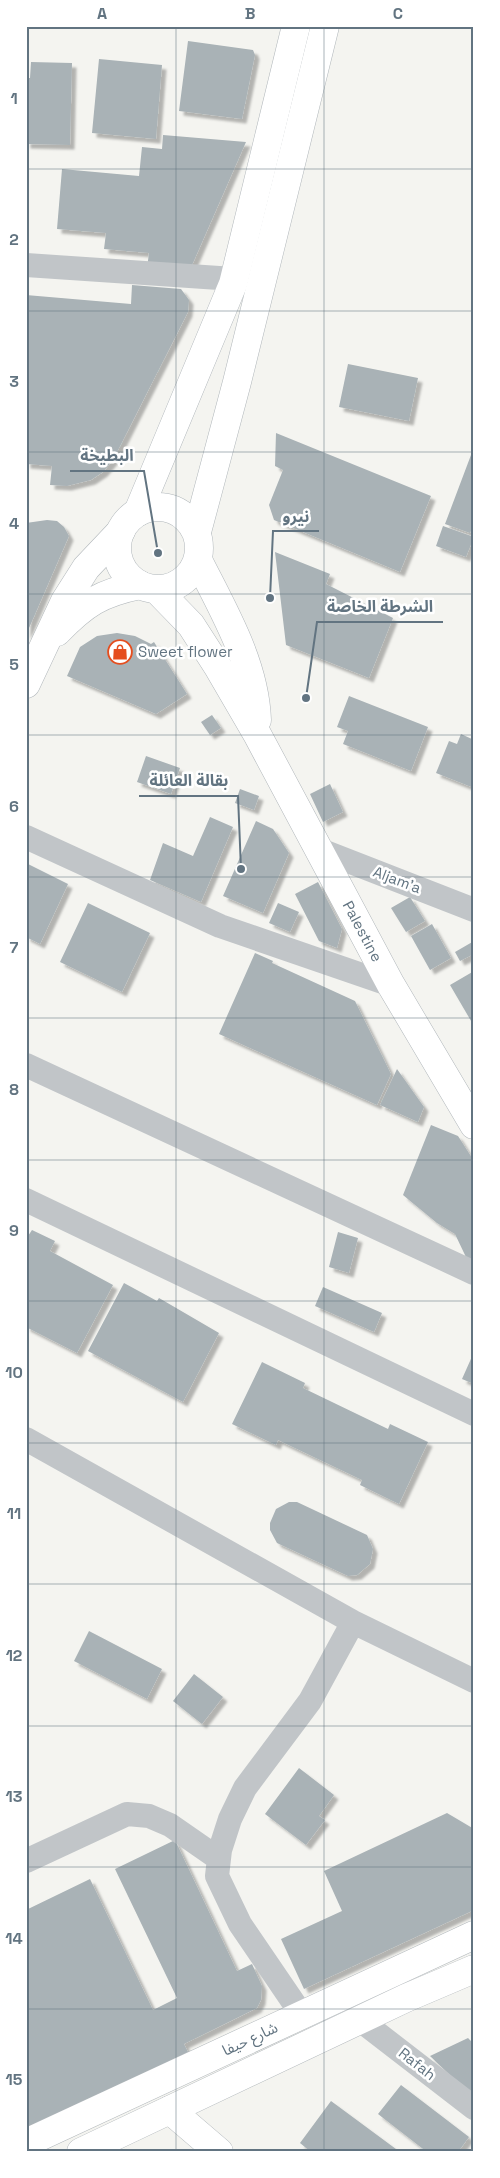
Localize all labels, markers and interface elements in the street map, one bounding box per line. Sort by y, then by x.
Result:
text: A [97,3,107,24]
text: B [245,3,255,24]
text: C [393,3,403,24]
text: 1 [10,88,18,109]
text: 2 [9,229,19,250]
text: 3 [9,371,19,392]
callout: البطيخة [70,440,144,471]
text: البطيخة [80,445,134,466]
callout: نيرو [273,500,319,531]
text: نيرو [283,506,309,527]
text: 4 [9,513,19,534]
callout: الشرطة الخاصة [317,591,443,622]
text: الشرطة الخاصة [327,596,433,617]
shop icon: Sweet flower [107,639,133,665]
place label: Sweet flower [138,642,233,661]
text: 5 [9,654,19,675]
callout: بقالة العائلة [139,765,238,796]
text: بقالة العائلة [150,770,228,791]
text: 6 [9,796,19,817]
street label: Aljam'a [370,862,424,897]
street label: Palestine [339,897,387,965]
text: 7 [10,937,19,958]
text: 8 [9,1079,19,1100]
text: 9 [9,1220,19,1241]
text: 10 [5,1362,23,1383]
text: 11 [7,1503,21,1524]
text: 12 [6,1645,22,1666]
text: 13 [6,1786,23,1807]
text: 14 [5,1928,23,1949]
street label: شارع حيفا [219,2017,282,2062]
street label: Rafah [395,2043,440,2084]
text: 15 [6,2069,23,2090]

